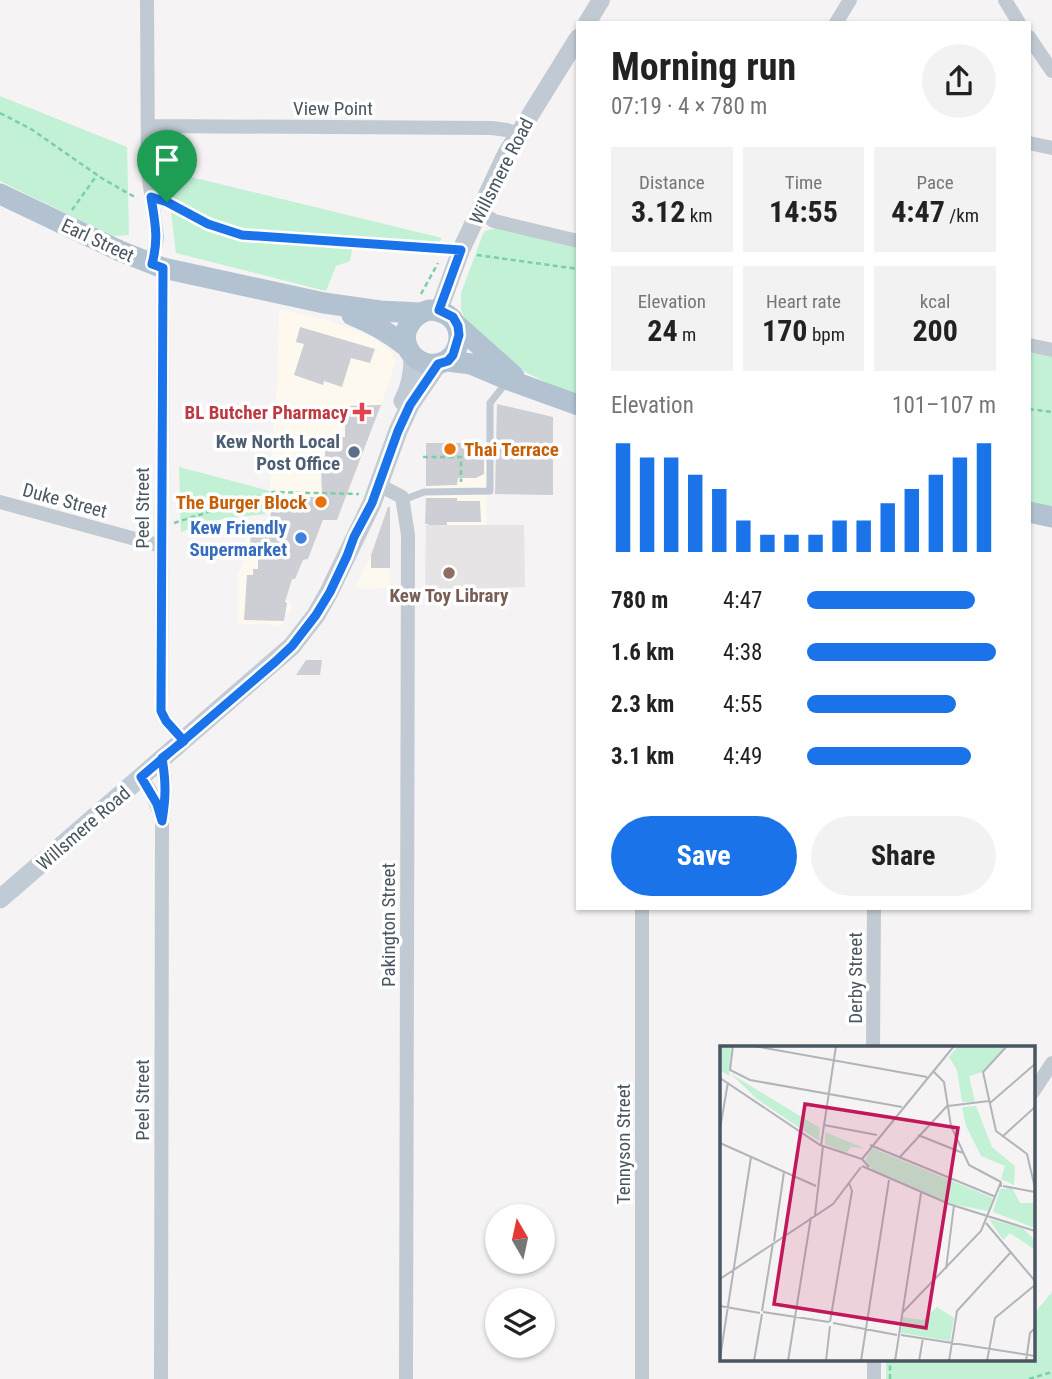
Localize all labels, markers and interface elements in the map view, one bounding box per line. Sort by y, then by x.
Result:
button: share [922,44,996,118]
text: Morning run [611,45,796,89]
text: 07:19 · 4 × 780 m [611,93,767,120]
street label: View Point [293,97,373,120]
street label: Willsmere Road [465,114,538,228]
pin [137,130,197,202]
icon: arrive [148,141,186,179]
text: Distance [639,171,705,194]
text: Time [785,171,822,194]
text: Pace [917,171,954,194]
text: 3.12 [631,194,685,229]
text: 14:55 [769,194,838,229]
text: 4:47 [891,194,945,229]
text: km [685,204,713,227]
text: /km [945,204,979,227]
street label: Earl Street [58,214,138,267]
text: Elevation [638,290,706,313]
text: Heart rate [766,290,841,313]
text: kcal [920,290,950,313]
text: 24 [647,313,678,348]
text: 170 [762,313,808,348]
text: 200 [912,313,958,348]
text: m [678,323,696,346]
text: bpm [808,323,845,346]
text: Elevation [611,392,694,419]
text: 101–107 m [892,392,996,419]
place label: BL Butcher Pharmacy [185,401,349,424]
marker: BL Butcher Pharmacy [354,404,370,420]
place label: Kew North Local Post Office [216,430,340,475]
place label: Thai Terrace [464,438,559,461]
marker: Thai Terrace [442,441,458,457]
marker: Kew North Local Post Office [346,444,362,460]
street label: Peel Street [131,467,154,549]
street label: Duke Street [20,478,109,523]
place label: The Burger Block [176,491,308,514]
marker: The Burger Block [313,494,329,510]
place label: Kew Friendly Supermarket [189,516,288,561]
marker: Kew Friendly Supermarket [293,530,309,546]
marker: Kew Toy Library [441,565,457,581]
place label: Kew Toy Library [390,584,509,607]
text: 780 m [611,587,668,614]
text: 4:47 [723,587,762,614]
text: 1.6 km [611,639,674,666]
text: 4:38 [723,639,762,666]
text: 2.3 km [611,691,674,718]
text: 4:55 [723,691,762,718]
text: 3.1 km [611,743,674,770]
text: 4:49 [723,743,762,770]
street label: Willsmere Road [32,781,135,875]
button: Save [611,816,797,896]
button: Share [811,816,996,896]
street label: Pakington Street [377,863,400,987]
street label: Derby Street [844,932,867,1024]
inset map [720,1046,1034,1362]
street label: Peel Street [131,1059,154,1141]
street label: Tennyson Street [612,1084,635,1204]
north arrow [485,1204,555,1274]
map controls [485,1204,555,1358]
button: layers [485,1288,555,1358]

